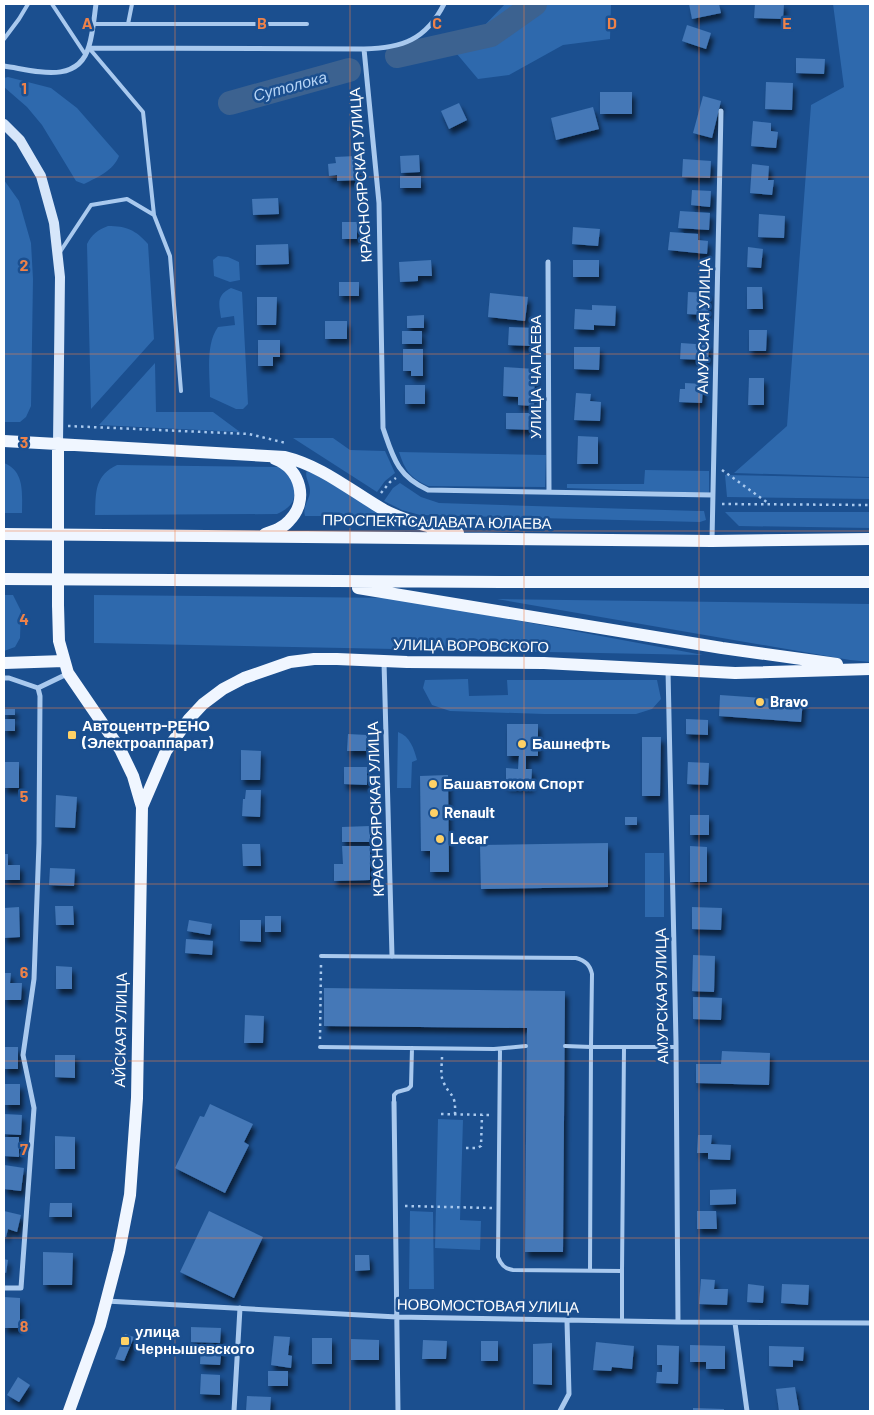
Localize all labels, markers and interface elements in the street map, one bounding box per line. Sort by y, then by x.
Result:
text: A [82,13,93,32]
text: B [257,13,267,32]
text: C [432,13,442,32]
text: D [607,13,617,32]
text: E [782,13,792,32]
water label: Сутолока [251,67,329,104]
text: 1 [21,78,27,97]
street label: КРАСНОЯРСКАЯ УЛИЦА [345,87,375,263]
text: 2 [20,255,29,274]
street label: АМУРСКАЯ УЛИЦА [693,258,713,394]
street label: УЛИЦА ЧАПАЕВА [526,315,544,439]
text: 3 [20,432,28,451]
street label: ПРОСПЕКТ САЛАВАТА ЮЛАЕВА [322,510,552,532]
text: 4 [19,609,29,628]
street label: УЛИЦА ВОРОВСКОГО [393,635,549,655]
place label: Bravo [770,692,808,710]
marker: Bravo [754,696,766,708]
place label: Автоцентр-РЕНО (Электроаппарат) [81,716,214,751]
street label: КРАСНОЯРСКАЯ УЛИЦА [363,721,387,897]
marker: Автоцентр-РЕНО (Электроаппарат) [66,729,78,741]
place label: Башнефть [532,734,611,752]
marker: Башнефть [516,738,528,750]
place label: Башавтоком Спорт [443,774,584,792]
marker: Башавтоком Спорт [427,778,439,790]
text: 5 [20,786,29,805]
place label: Renault [444,803,495,821]
marker: Renault [428,807,440,819]
place label: Lecar [450,829,489,847]
marker: Lecar [434,833,446,845]
street label: АМУРСКАЯ УЛИЦА [651,928,671,1064]
text: 6 [20,962,29,981]
street label: АЙСКАЯ УЛИЦА [110,972,130,1088]
text: 7 [20,1139,28,1158]
street label: НОВОМОСТОВАЯ УЛИЦА [397,1294,579,1316]
text: 8 [20,1316,29,1335]
place label: улица Чернышевского [135,1322,255,1357]
marker: улица Чернышевского [119,1335,131,1347]

